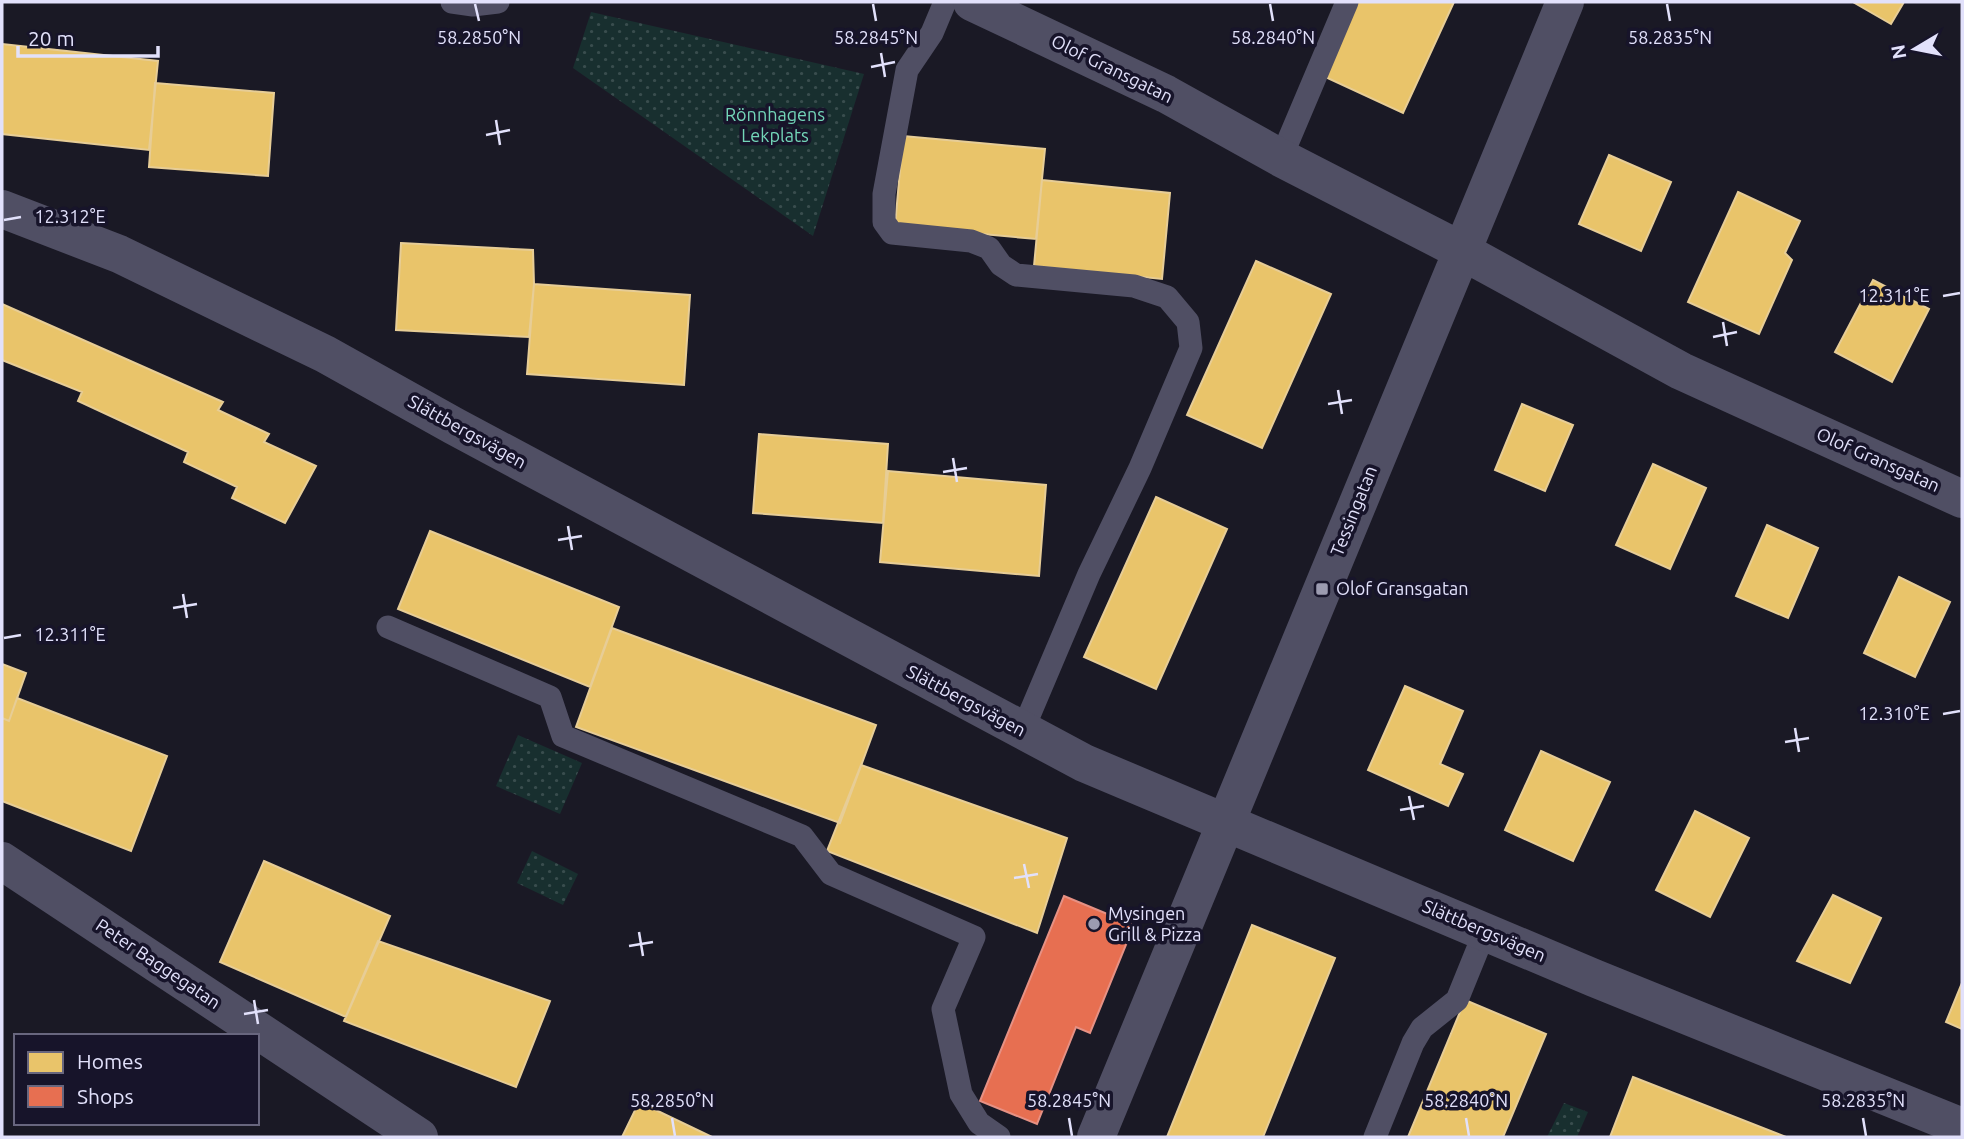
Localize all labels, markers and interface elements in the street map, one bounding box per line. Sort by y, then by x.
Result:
scale bar [18,14,158,58]
north arrow [1880,14,1950,84]
text: 20 m [28,26,75,50]
text: 58.2850°N [437,27,521,47]
text: 58.2845°N [834,27,918,47]
text: 58.2840°N [1231,27,1315,47]
text: 58.2835°N [1628,27,1712,47]
street label: Olof Gransgatan [1049,30,1176,106]
text: N [1886,43,1910,61]
park label: Rönnhagens Lekplats [725,104,825,145]
text: 12.312°E [34,206,106,226]
text: 12.311°E [1858,285,1930,305]
street label: Slättbergsvägen [405,390,530,472]
street label: Olof Gransgatan [1814,423,1943,495]
street label: Tessingatan [1326,463,1380,559]
place label: Olof Gransgatan [1336,578,1468,598]
marker: Olof Gransgatan [1314,581,1330,597]
text: 12.311°E [34,624,106,644]
street label: Slättbergsvägen [904,660,1029,740]
text: 12.310°E [1858,703,1930,723]
street label: Slättbergsvägen [1420,895,1549,965]
place label: Mysingen Grill & Pizza [1108,903,1202,944]
street label: Peter Baggegatan [93,914,225,1012]
marker: Mysingen Grill & Pizza [1086,916,1102,932]
legend [14,1034,259,1125]
text: Homes [77,1049,143,1073]
text: Shops [77,1084,134,1108]
text: 58.2850°N [630,1090,714,1110]
text: 58.2845°N [1027,1090,1111,1110]
text: 58.2840°N [1424,1090,1508,1110]
text: 58.2835°N [1821,1090,1905,1110]

